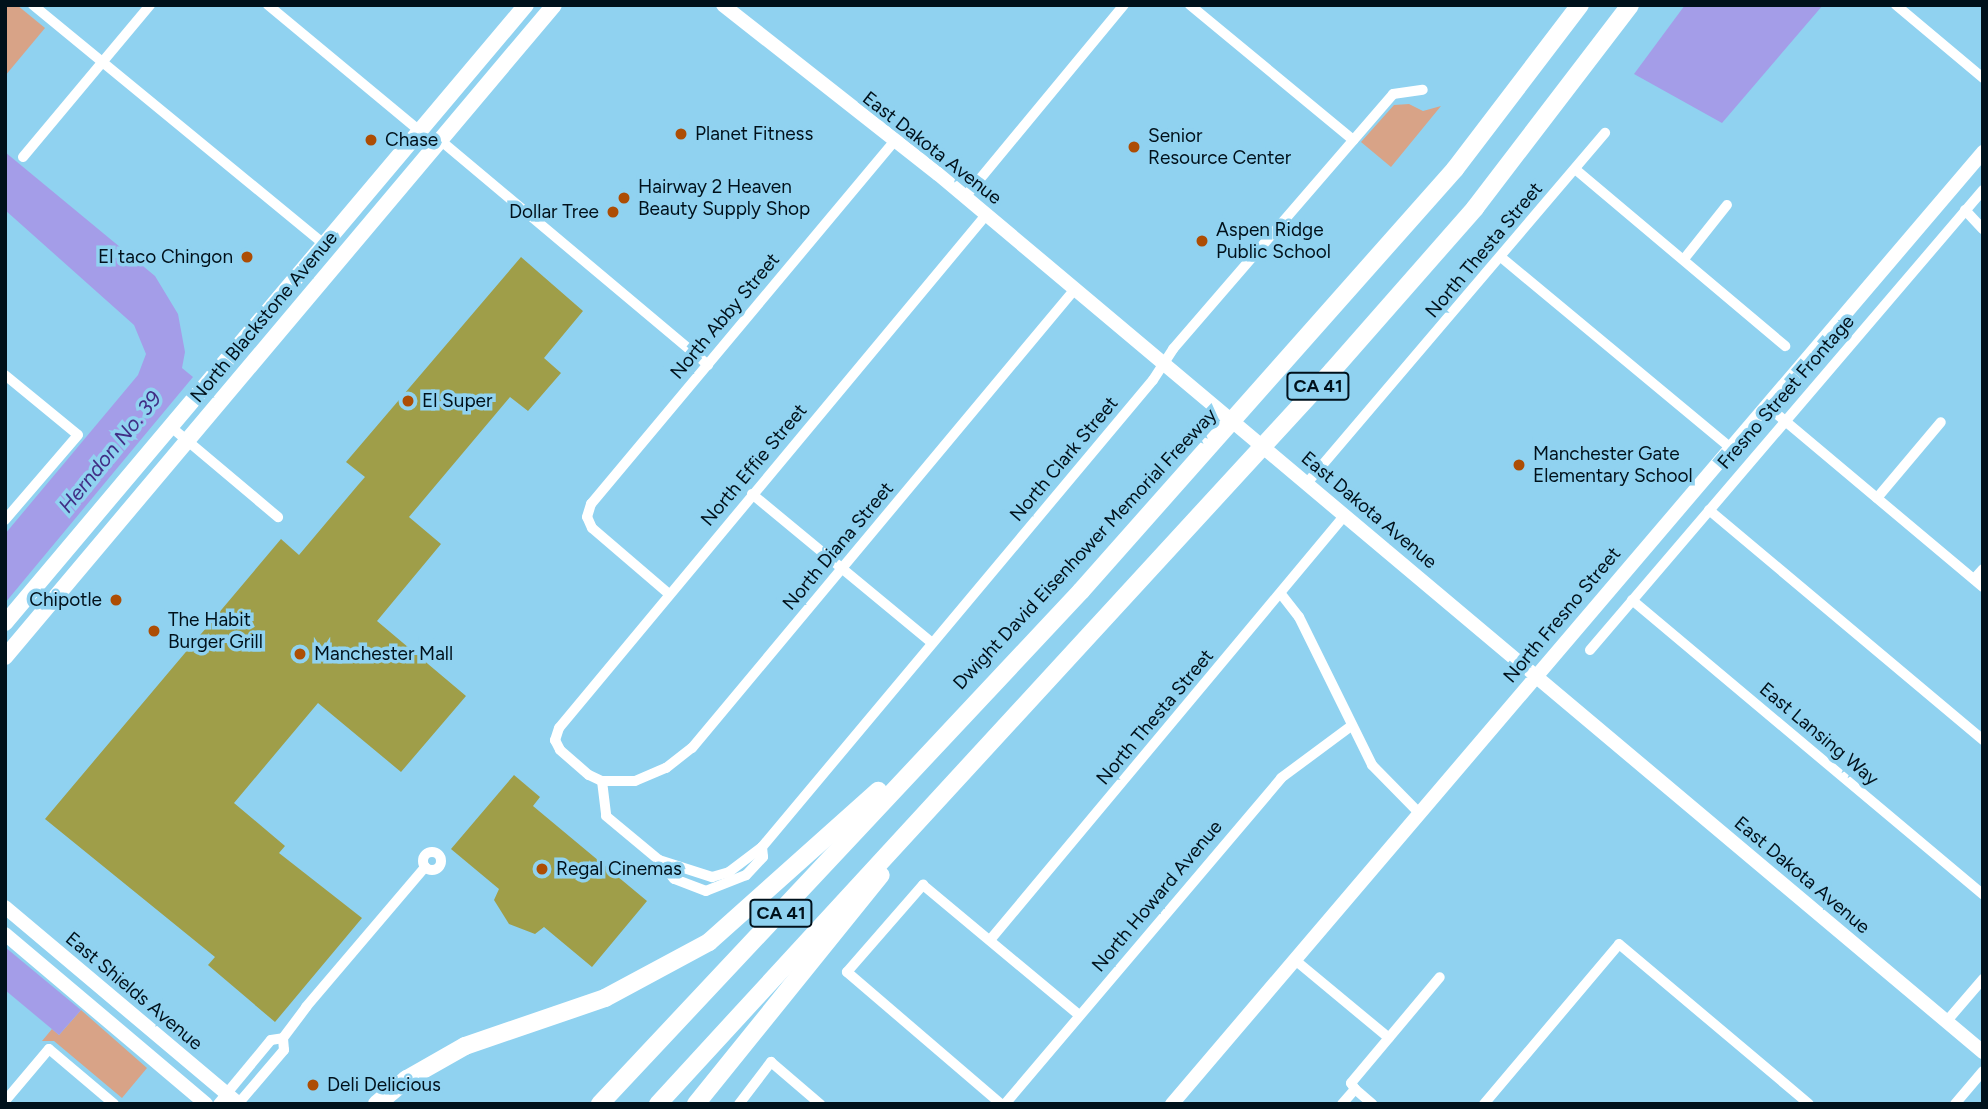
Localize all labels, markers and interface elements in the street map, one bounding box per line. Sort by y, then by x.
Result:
street label: East Dakota Avenue [858,87,1006,209]
place label: Planet Fitness [695,123,813,145]
place label: Senior Resource Center [1148,125,1291,169]
marker: Planet Fitness [673,126,689,142]
place label: Chase [385,129,438,151]
marker: Chase [363,132,379,148]
marker: Senior Resource Center [1126,139,1142,155]
place label: Hairway 2 Heaven Beauty Supply Shop [638,176,810,220]
street label: North Thesta Street [1421,178,1547,322]
marker: Hairway 2 Heaven Beauty Supply Shop [616,190,632,206]
place label: Dollar Tree [509,201,599,223]
marker: Dollar Tree [605,204,621,220]
place label: Aspen Ridge Public School [1216,219,1331,263]
street label: North Blackstone Avenue [186,227,342,407]
marker: Aspen Ridge Public School [1194,233,1210,249]
place label: El taco Chingon [98,246,233,268]
street label: North Abby Street [666,248,784,384]
marker: El taco Chingon [239,249,255,265]
street label: Fresno Street Frontage [1713,310,1859,474]
road number: CA 41 [1285,372,1351,400]
water label: Herndon No. 39 [53,386,167,518]
place label: El Super [422,390,492,412]
street label: North Clark Street [1005,392,1123,526]
marker: El Super [400,393,416,409]
street label: North Effie Street [696,399,812,531]
street label: Dwight David Eisenhower Memorial Freeway [948,404,1222,694]
place label: Manchester Gate Elementary School [1533,443,1693,487]
street label: East Dakota Avenue [1296,447,1442,573]
marker: Manchester Gate Elementary School [1511,457,1527,473]
street label: North Diana Street [778,477,898,615]
street label: North Fresno Street [1499,543,1625,687]
place label: Chipotle [29,589,102,611]
marker: Chipotle [108,592,124,608]
place label: The Habit Burger Grill [168,609,263,653]
marker: The Habit Burger Grill [146,623,162,639]
place label: Manchester Mall [314,643,453,665]
street label: North Thesta Street [1092,645,1218,789]
marker: Manchester Mall [292,646,308,662]
street label: East Lansing Way [1755,678,1883,790]
street label: East Dakota Avenue [1729,812,1875,938]
street label: North Howard Avenue [1087,816,1227,976]
place label: Regal Cinemas [556,858,682,880]
marker: Regal Cinemas [534,861,550,877]
road number: CA 41 [748,898,814,928]
street label: East Shields Avenue [61,927,207,1055]
place label: Deli Delicious [327,1074,441,1096]
marker: Deli Delicious [305,1077,321,1093]

